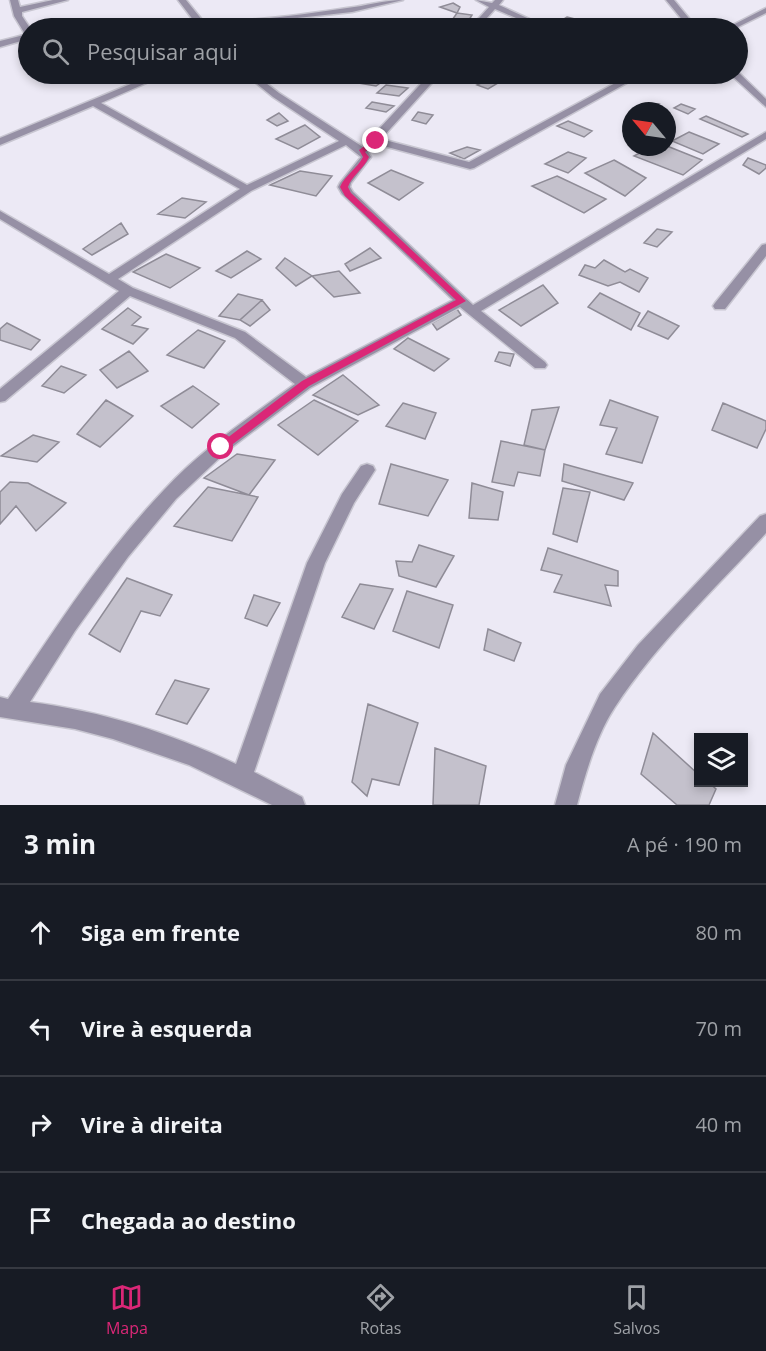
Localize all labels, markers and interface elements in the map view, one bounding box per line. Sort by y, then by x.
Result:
search box [18,18,748,84]
icon: search [39,35,72,68]
text: Pesquisar aqui [87,36,238,66]
north arrow [622,102,676,156]
route end [362,127,388,153]
route start [207,433,233,459]
map controls [694,733,748,787]
button: layers [694,733,748,787]
text: 3 min [24,826,96,862]
text: A pé · 190 m [627,831,742,858]
icon: ahead [24,916,57,949]
text: Siga em frente [81,917,240,947]
text: 80 m [695,919,742,946]
icon: left [24,1012,57,1045]
text: Vire à esquerda [81,1013,252,1043]
text: 70 m [695,1015,742,1042]
icon: right [24,1108,57,1141]
text: Vire à direita [81,1109,223,1139]
text: 40 m [695,1111,742,1138]
icon: arrive [24,1204,57,1237]
text: Chegada ao destino [81,1205,296,1235]
tab: Mapa [106,1281,148,1339]
tab: Rotas [360,1281,401,1339]
tab: Salvos [613,1281,660,1339]

